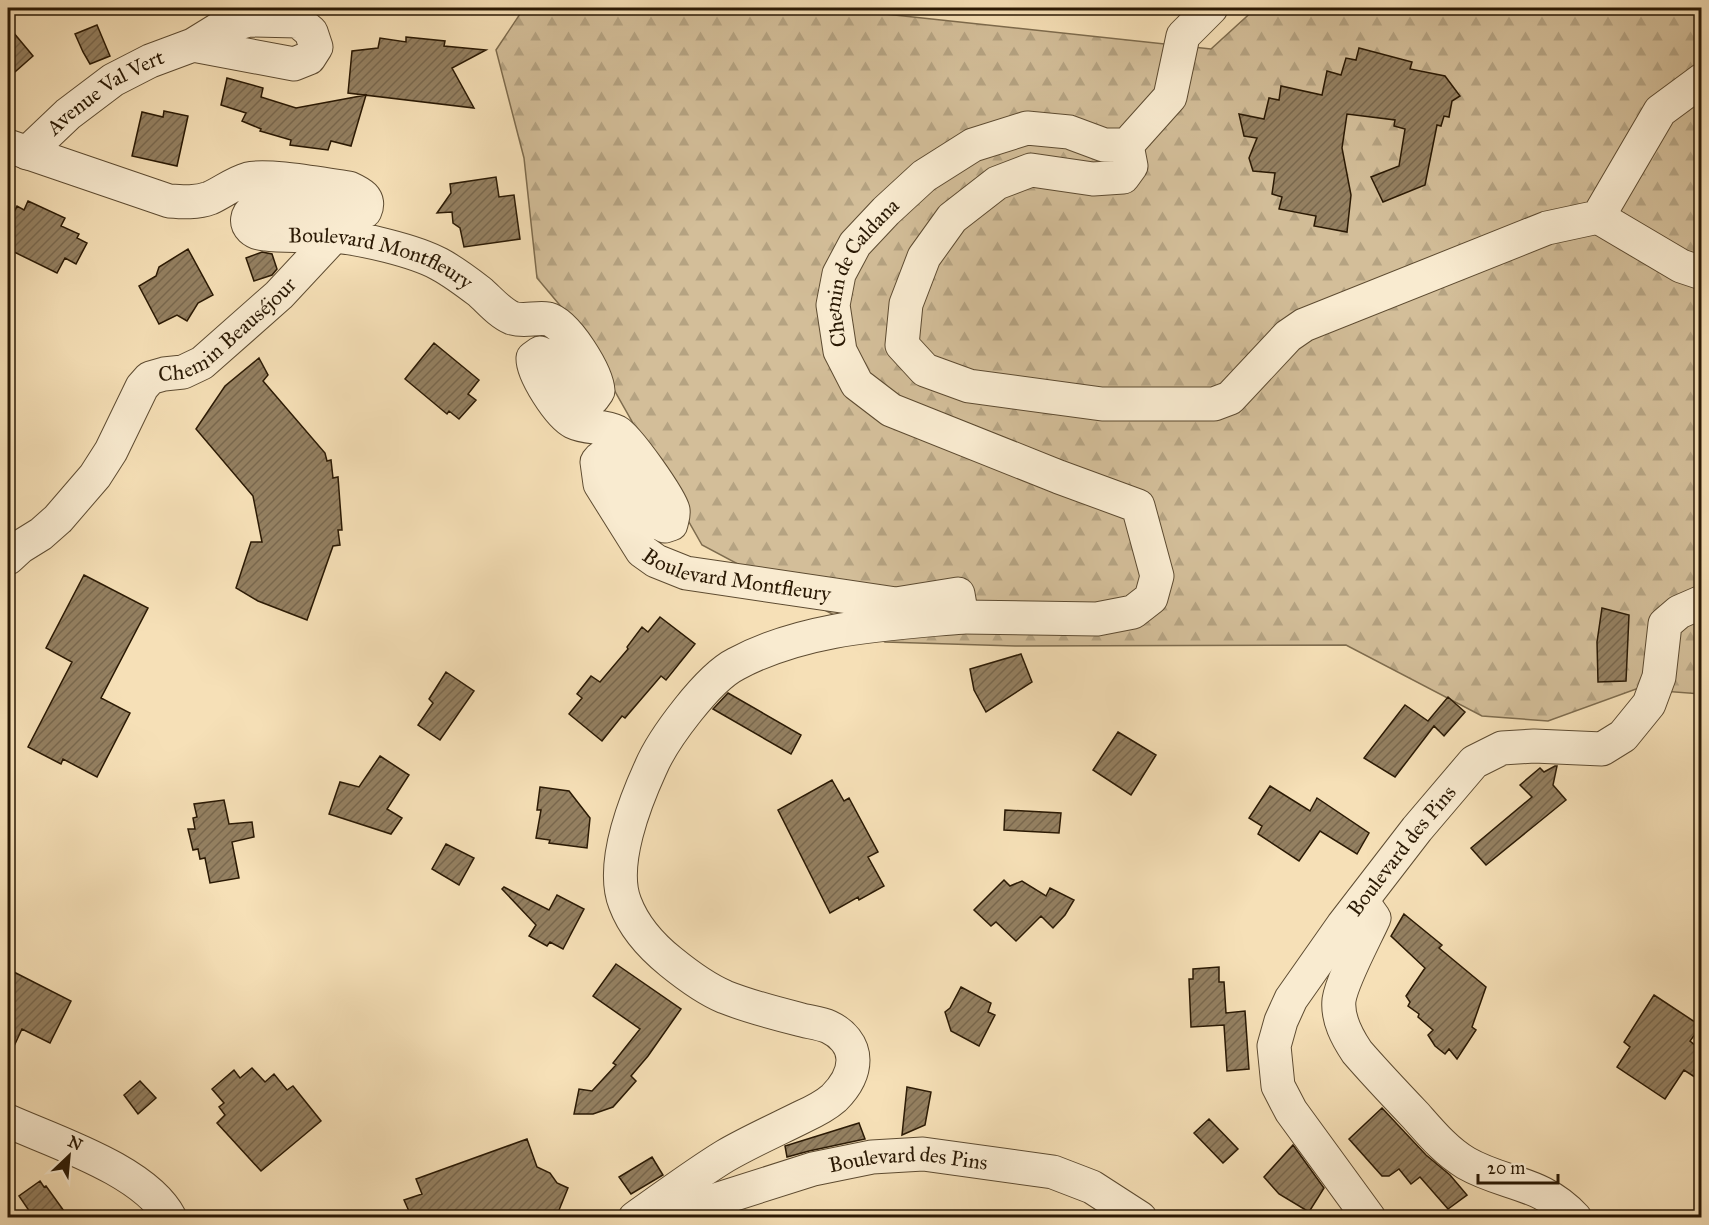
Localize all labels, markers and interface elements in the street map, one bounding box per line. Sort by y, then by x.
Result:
street label: Avenue Val Vert [40,44,168,141]
street label: Chemin de Caldana [819,193,904,349]
street label: Boulevard Montfleury [288,222,479,296]
street label: Chemin Beauséjour [157,272,302,388]
street label: Boulevard Montfleury [637,542,834,607]
street label: Boulevard des Pins [1342,780,1462,921]
north arrow [39,1126,99,1186]
text: N [65,1131,86,1155]
street label: Boulevard des Pins [826,1141,989,1179]
scale bar [1478,1147,1558,1185]
text: 20 m [1487,1157,1525,1179]

